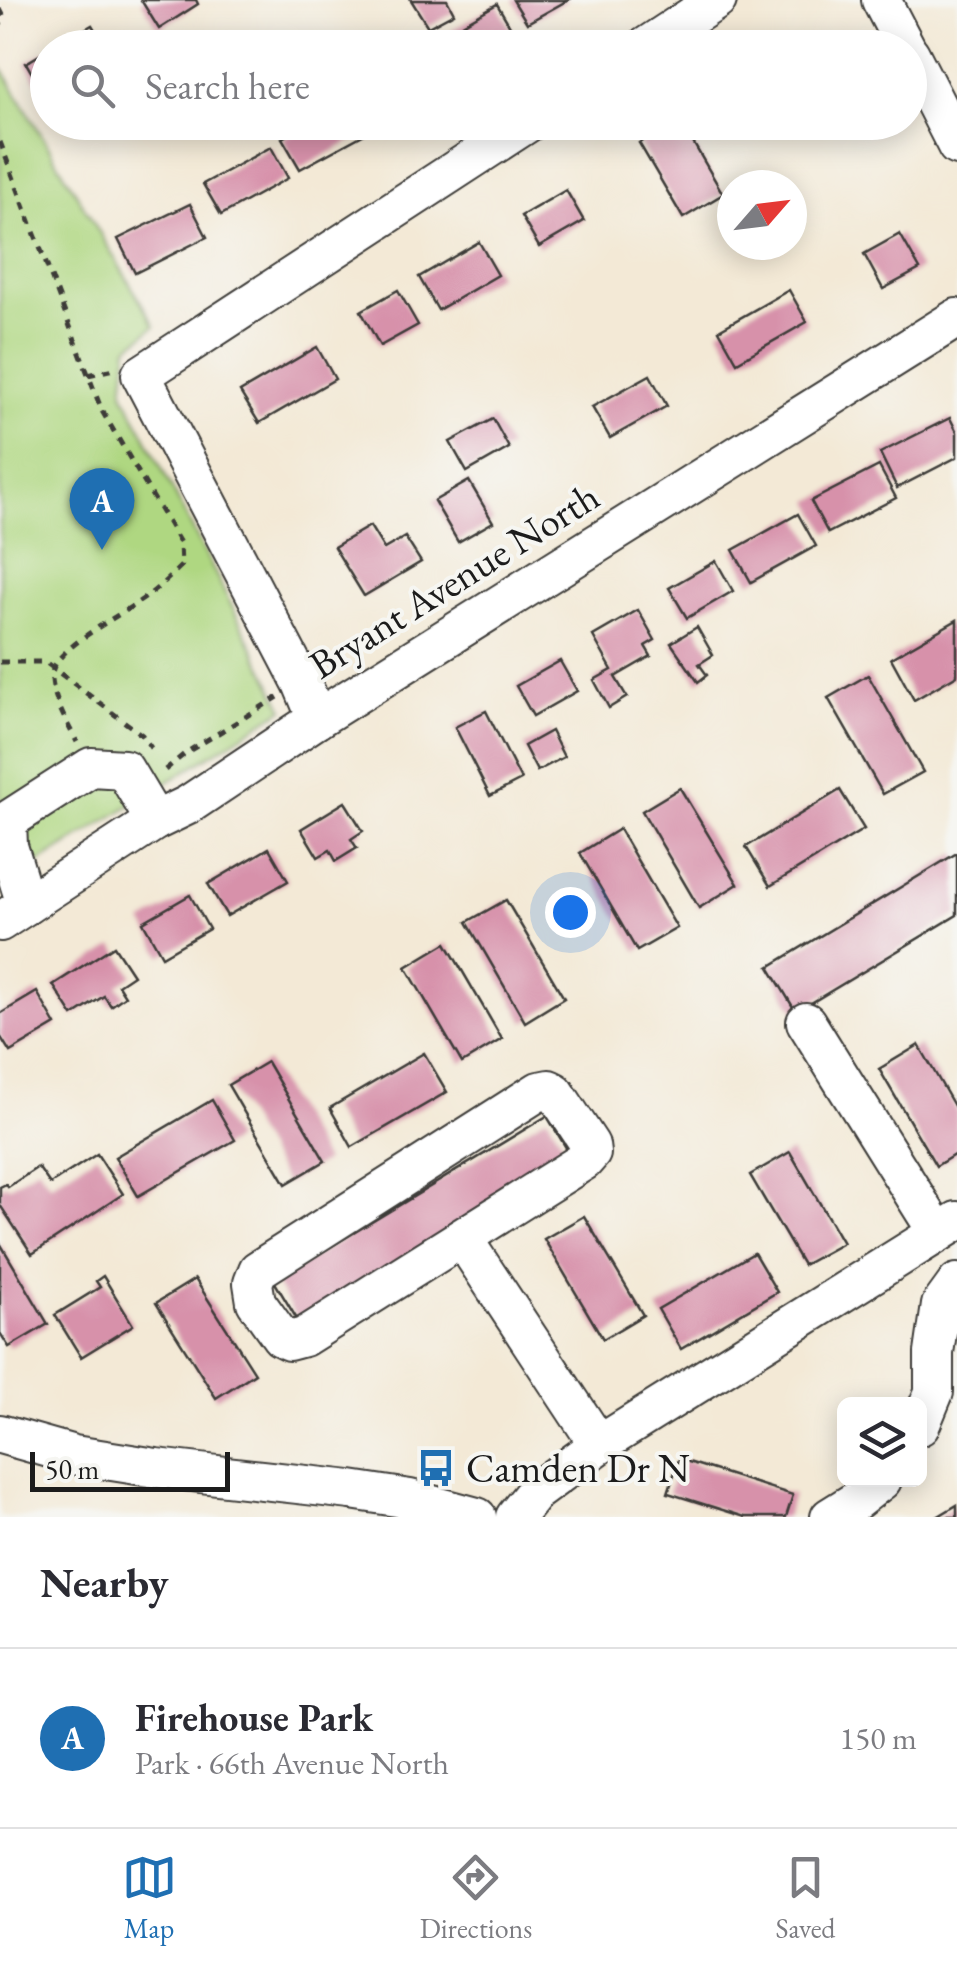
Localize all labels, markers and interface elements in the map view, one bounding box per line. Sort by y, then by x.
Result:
search box [30,30,927,140]
icon: search [65,58,120,113]
text: Search here [145,61,310,110]
north arrow [717,170,807,260]
pin: A [70,468,134,550]
street label: Bryant Avenue North [299,470,609,690]
your location [545,887,596,938]
map controls [837,1397,927,1487]
button: layers [837,1397,927,1487]
place label: Camden Dr N [466,1442,690,1494]
scale bar [30,1447,230,1492]
bus stop icon: Camden Dr N [415,1447,457,1489]
text: 50 m [45,1451,99,1487]
text: Nearby [40,1555,169,1610]
text: Firehouse Park [135,1693,373,1742]
text: A [61,1717,84,1759]
text: 150 m [840,1717,917,1759]
text: Park · 66th Avenue North [135,1742,449,1784]
tab: Map [122,1850,177,1946]
tab: Directions [420,1850,532,1946]
tab: Saved [775,1850,835,1946]

